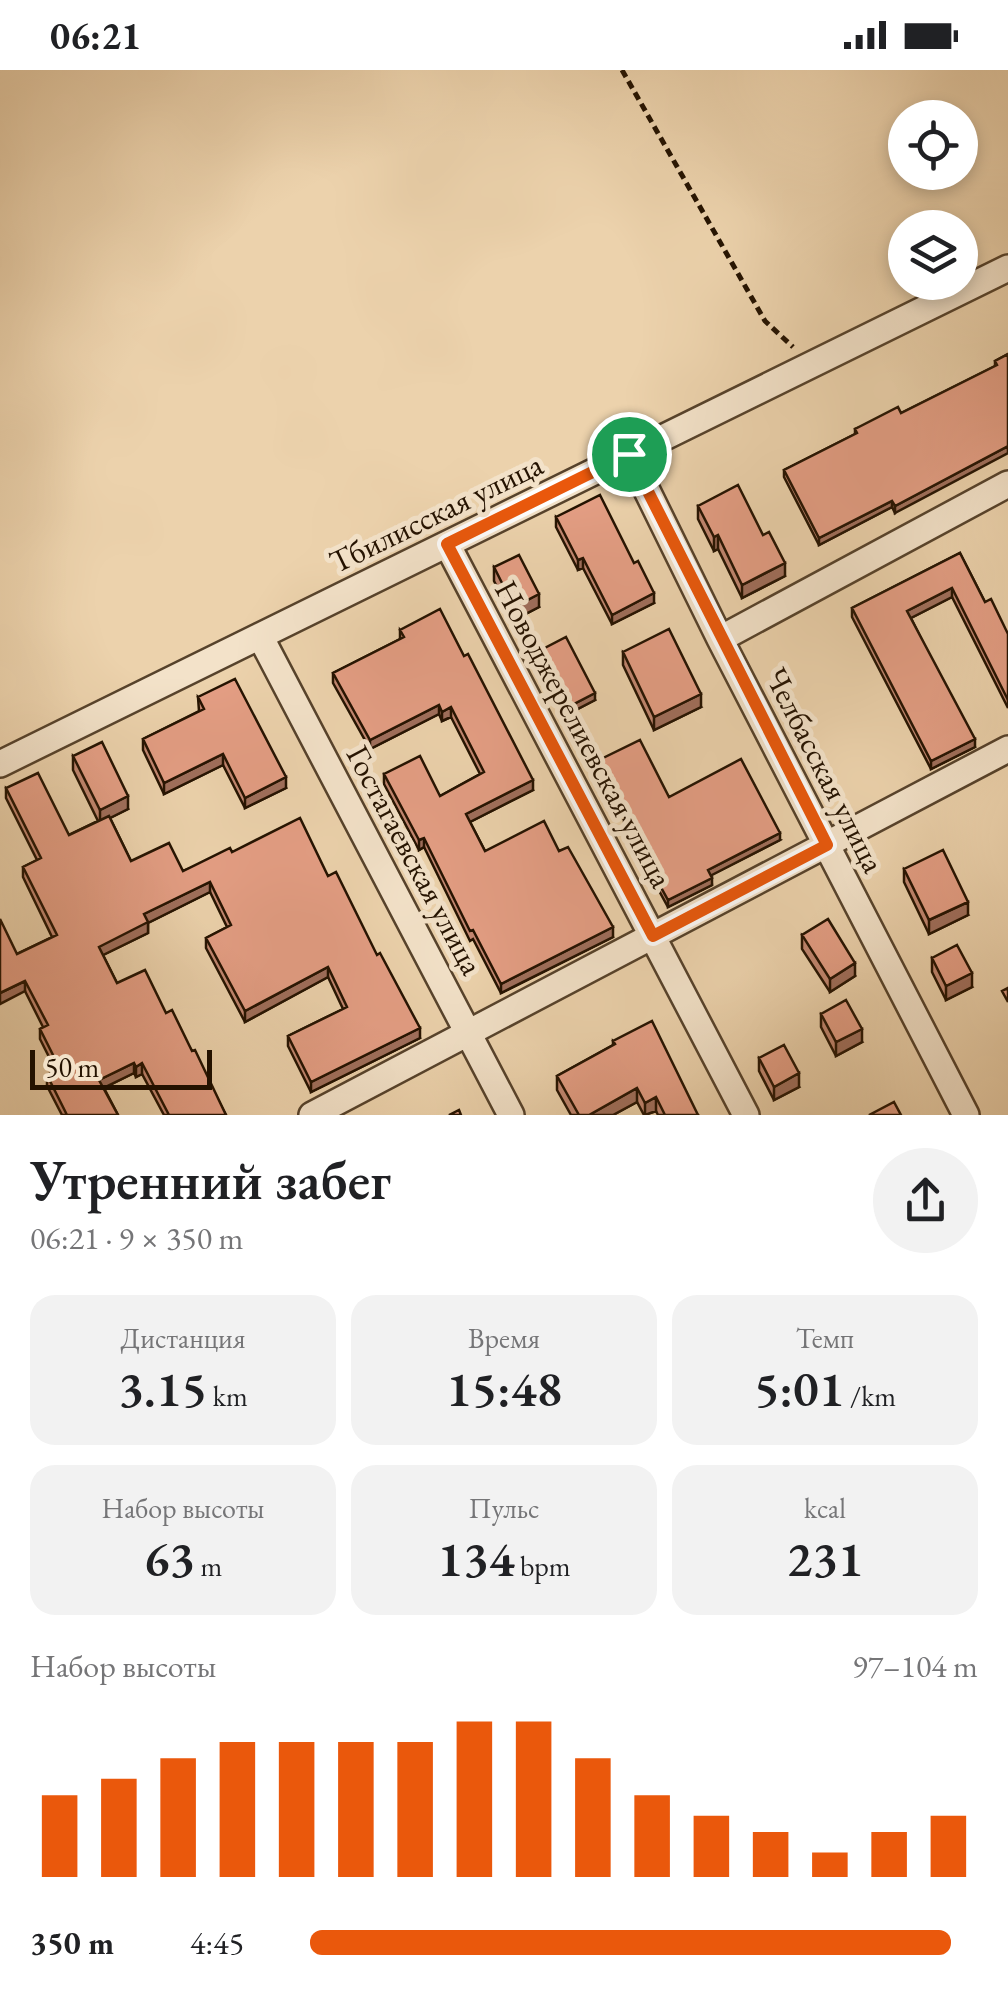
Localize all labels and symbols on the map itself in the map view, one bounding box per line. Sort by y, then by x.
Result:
pin [587,412,672,497]
street label: Тбилисская улица [322,443,550,583]
street label: Новоджерелиевская улица [485,573,683,895]
street label: Челбасская улица [755,660,895,880]
street label: Гостагаевская улица [337,738,493,982]
scale bar [30,1045,212,1090]

